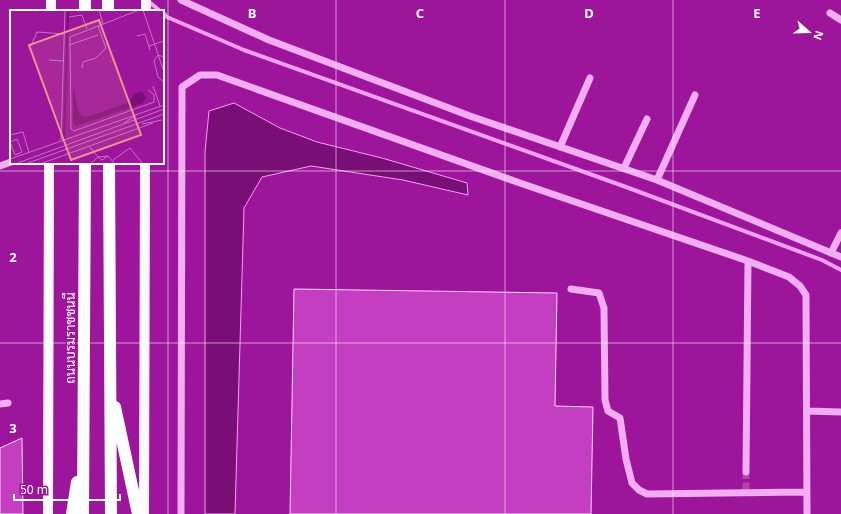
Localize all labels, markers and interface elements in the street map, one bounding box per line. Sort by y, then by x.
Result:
text: B [248,4,256,22]
text: C [416,4,424,22]
text: D [584,4,594,22]
text: E [753,4,761,22]
inset map [10,10,164,164]
north arrow [789,12,829,52]
text: N [810,29,827,42]
text: 2 [9,248,17,266]
street label: ถนนบรมราชชนนี [61,292,79,384]
text: 3 [9,419,17,437]
scale bar [14,476,120,502]
text: 50 m [20,481,48,498]

